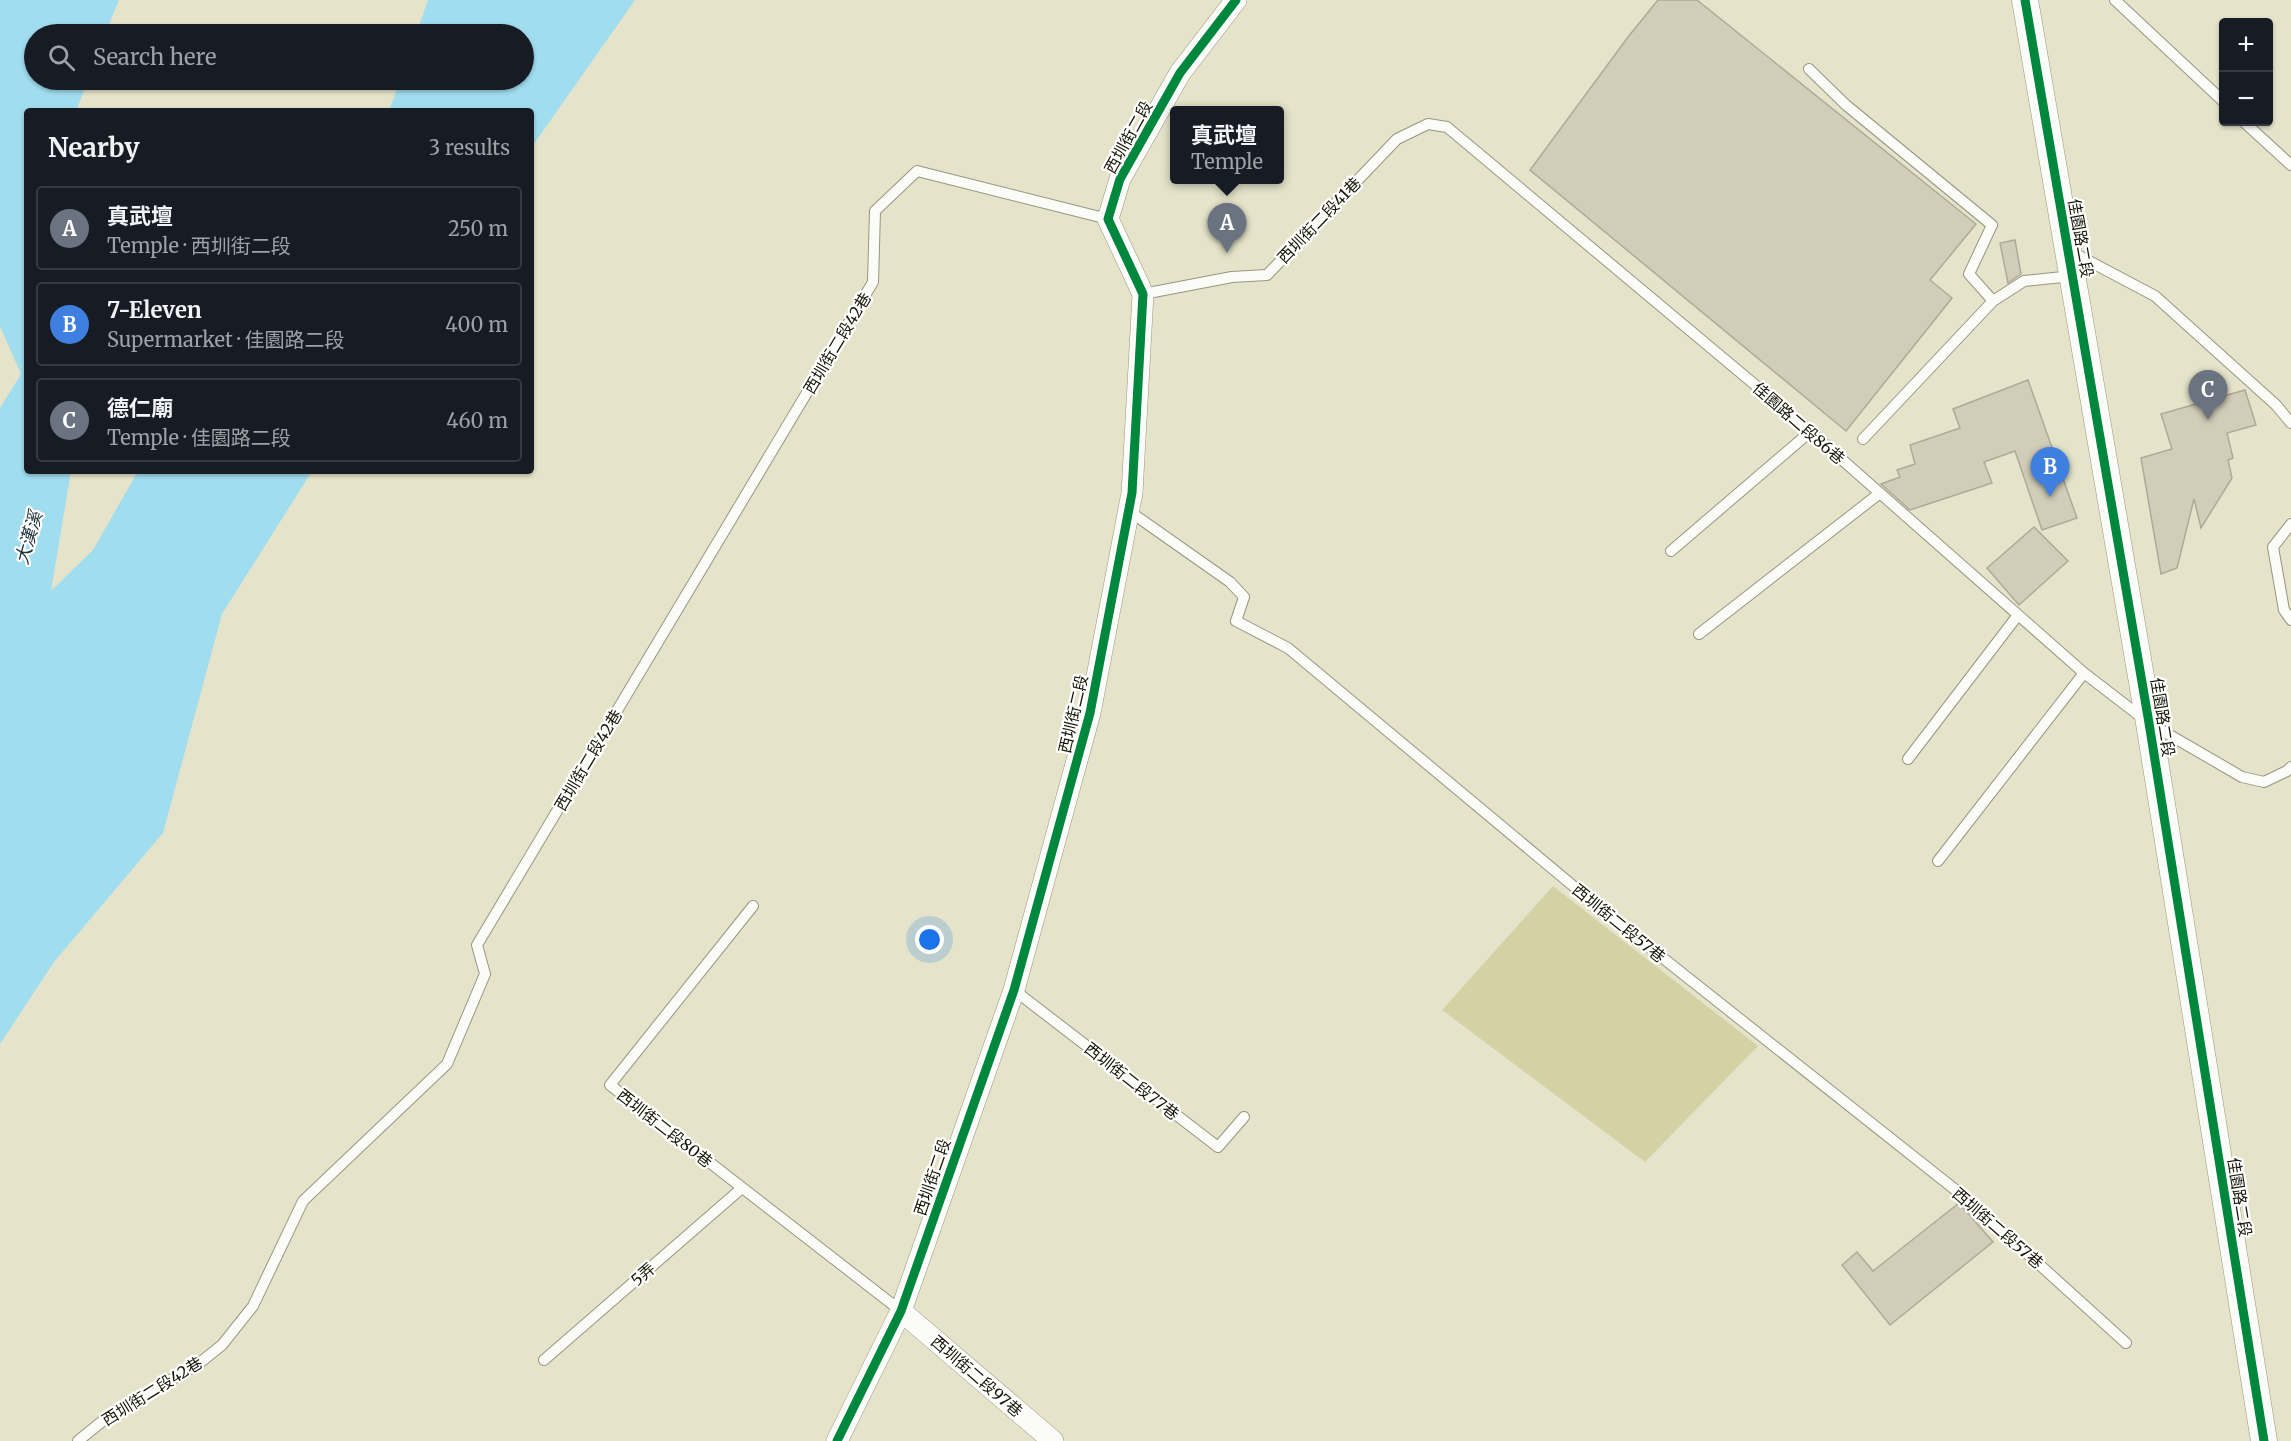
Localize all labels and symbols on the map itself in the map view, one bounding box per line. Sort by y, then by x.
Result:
street label: 西圳街二段 [1100,97,1156,177]
street label: 西圳街二段41巷 [1273,173,1365,267]
street label: 佳園路二段 [2064,197,2098,279]
pin: A [1208,204,1246,253]
street label: 西圳街二段42巷 [799,289,875,397]
pin: C [2188,370,2228,420]
street label: 佳園路二段86巷 [1749,378,1849,468]
pin: B [2030,448,2070,497]
water label: 大漢溪 [10,506,48,567]
street label: 西圳街二段 [1054,673,1092,755]
street label: 佳園路二段 [2147,676,2179,758]
street label: 西圳街二段42巷 [550,706,626,814]
street label: 西圳街二段57巷 [1568,879,1670,967]
your location [915,925,944,954]
street label: 西圳街二段77巷 [1081,1038,1183,1124]
street label: 西圳街二段80巷 [613,1084,717,1172]
street label: 西圳街二段 [910,1136,954,1218]
street label: 佳園路二段 [2224,1156,2256,1238]
street label: 西圳街二段57巷 [1949,1183,2047,1273]
street label: 5弄 [627,1258,659,1290]
street label: 西圳街二段97巷 [927,1331,1027,1421]
street label: 西圳街二段42巷 [98,1352,206,1430]

